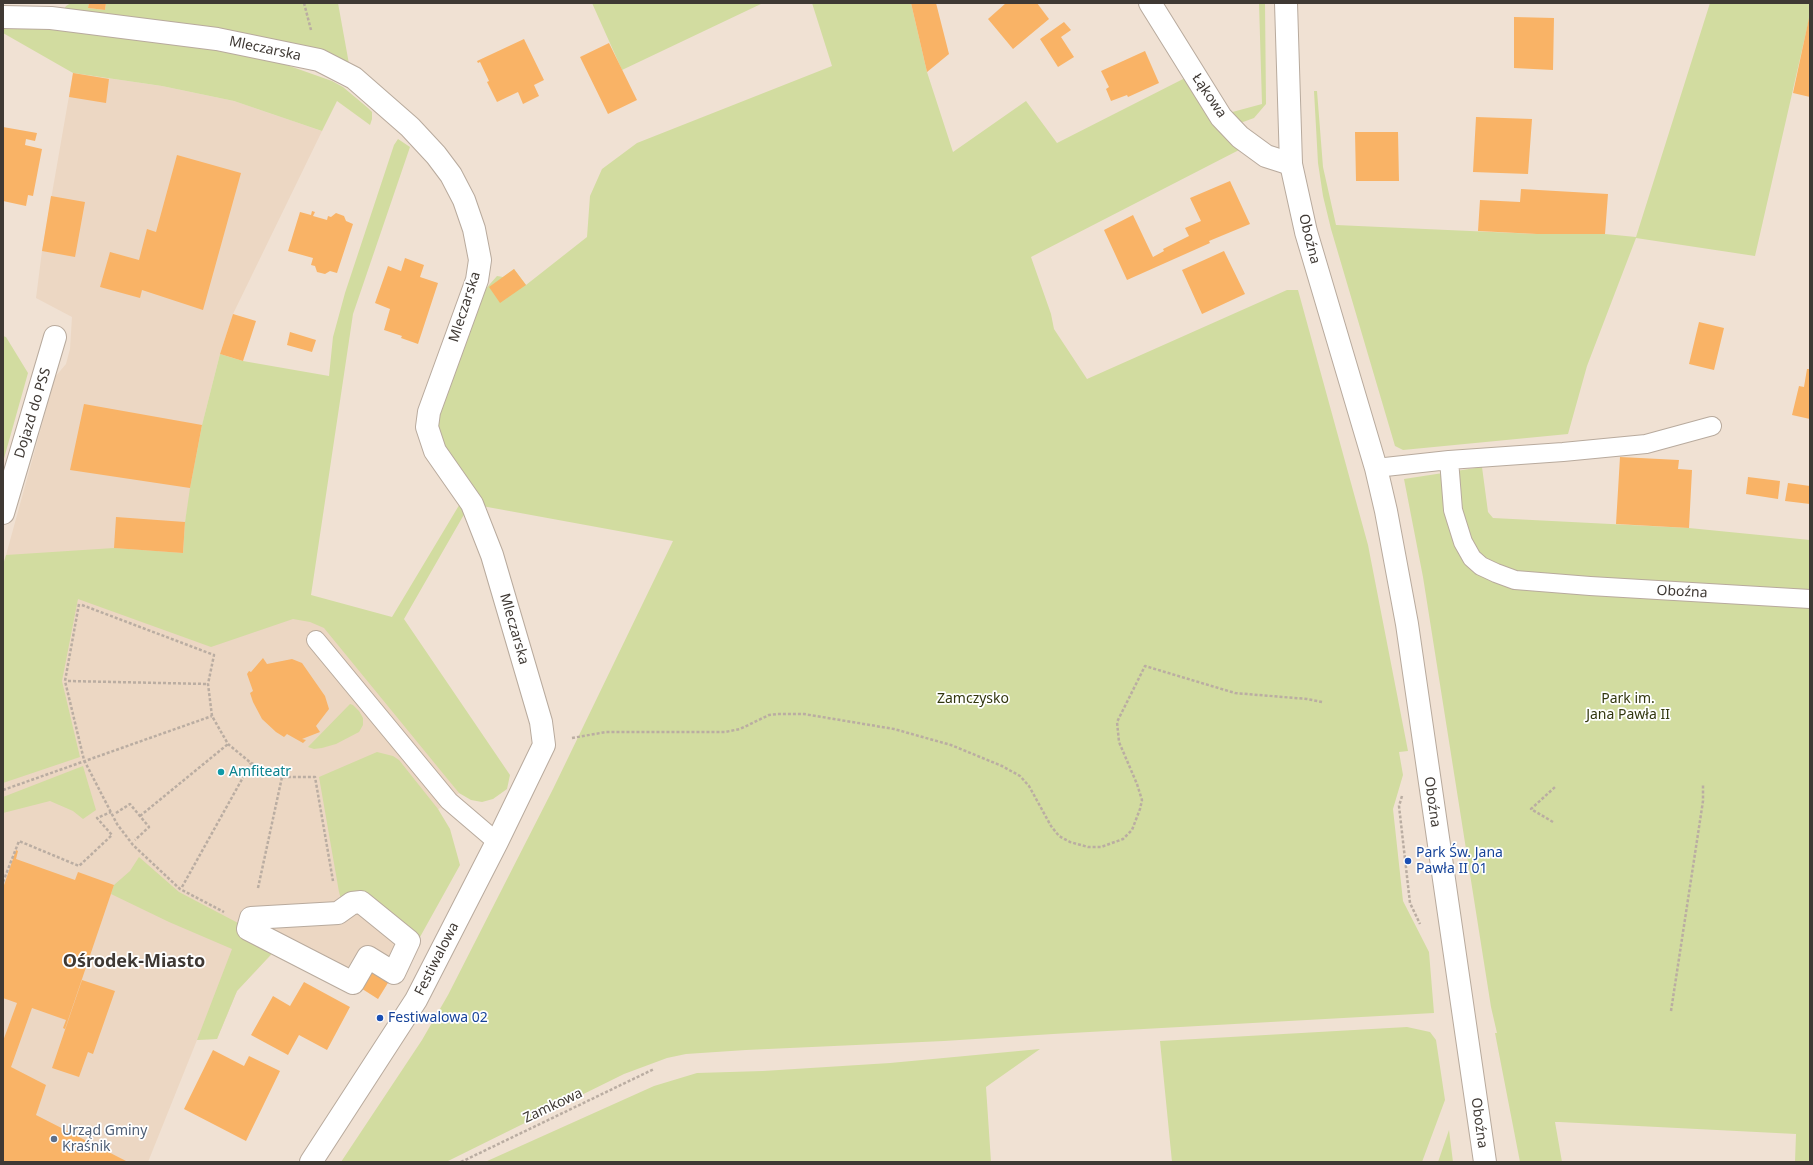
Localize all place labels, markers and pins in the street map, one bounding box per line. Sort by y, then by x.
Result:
place label: Amfiteatr [229,764,291,780]
marker: Amfiteatr [216,767,226,777]
place label: Park Św. Jana Pawła II 01 [1416,845,1503,878]
marker: Park Św. Jana Pawła II 01 [1403,856,1413,866]
place label: Festiwalowa 02 [388,1010,488,1026]
marker: Festiwalowa 02 [375,1013,385,1023]
place label: Urząd Gminy Kraśnik [62,1123,147,1156]
marker: Urząd Gminy Kraśnik [49,1134,59,1144]

